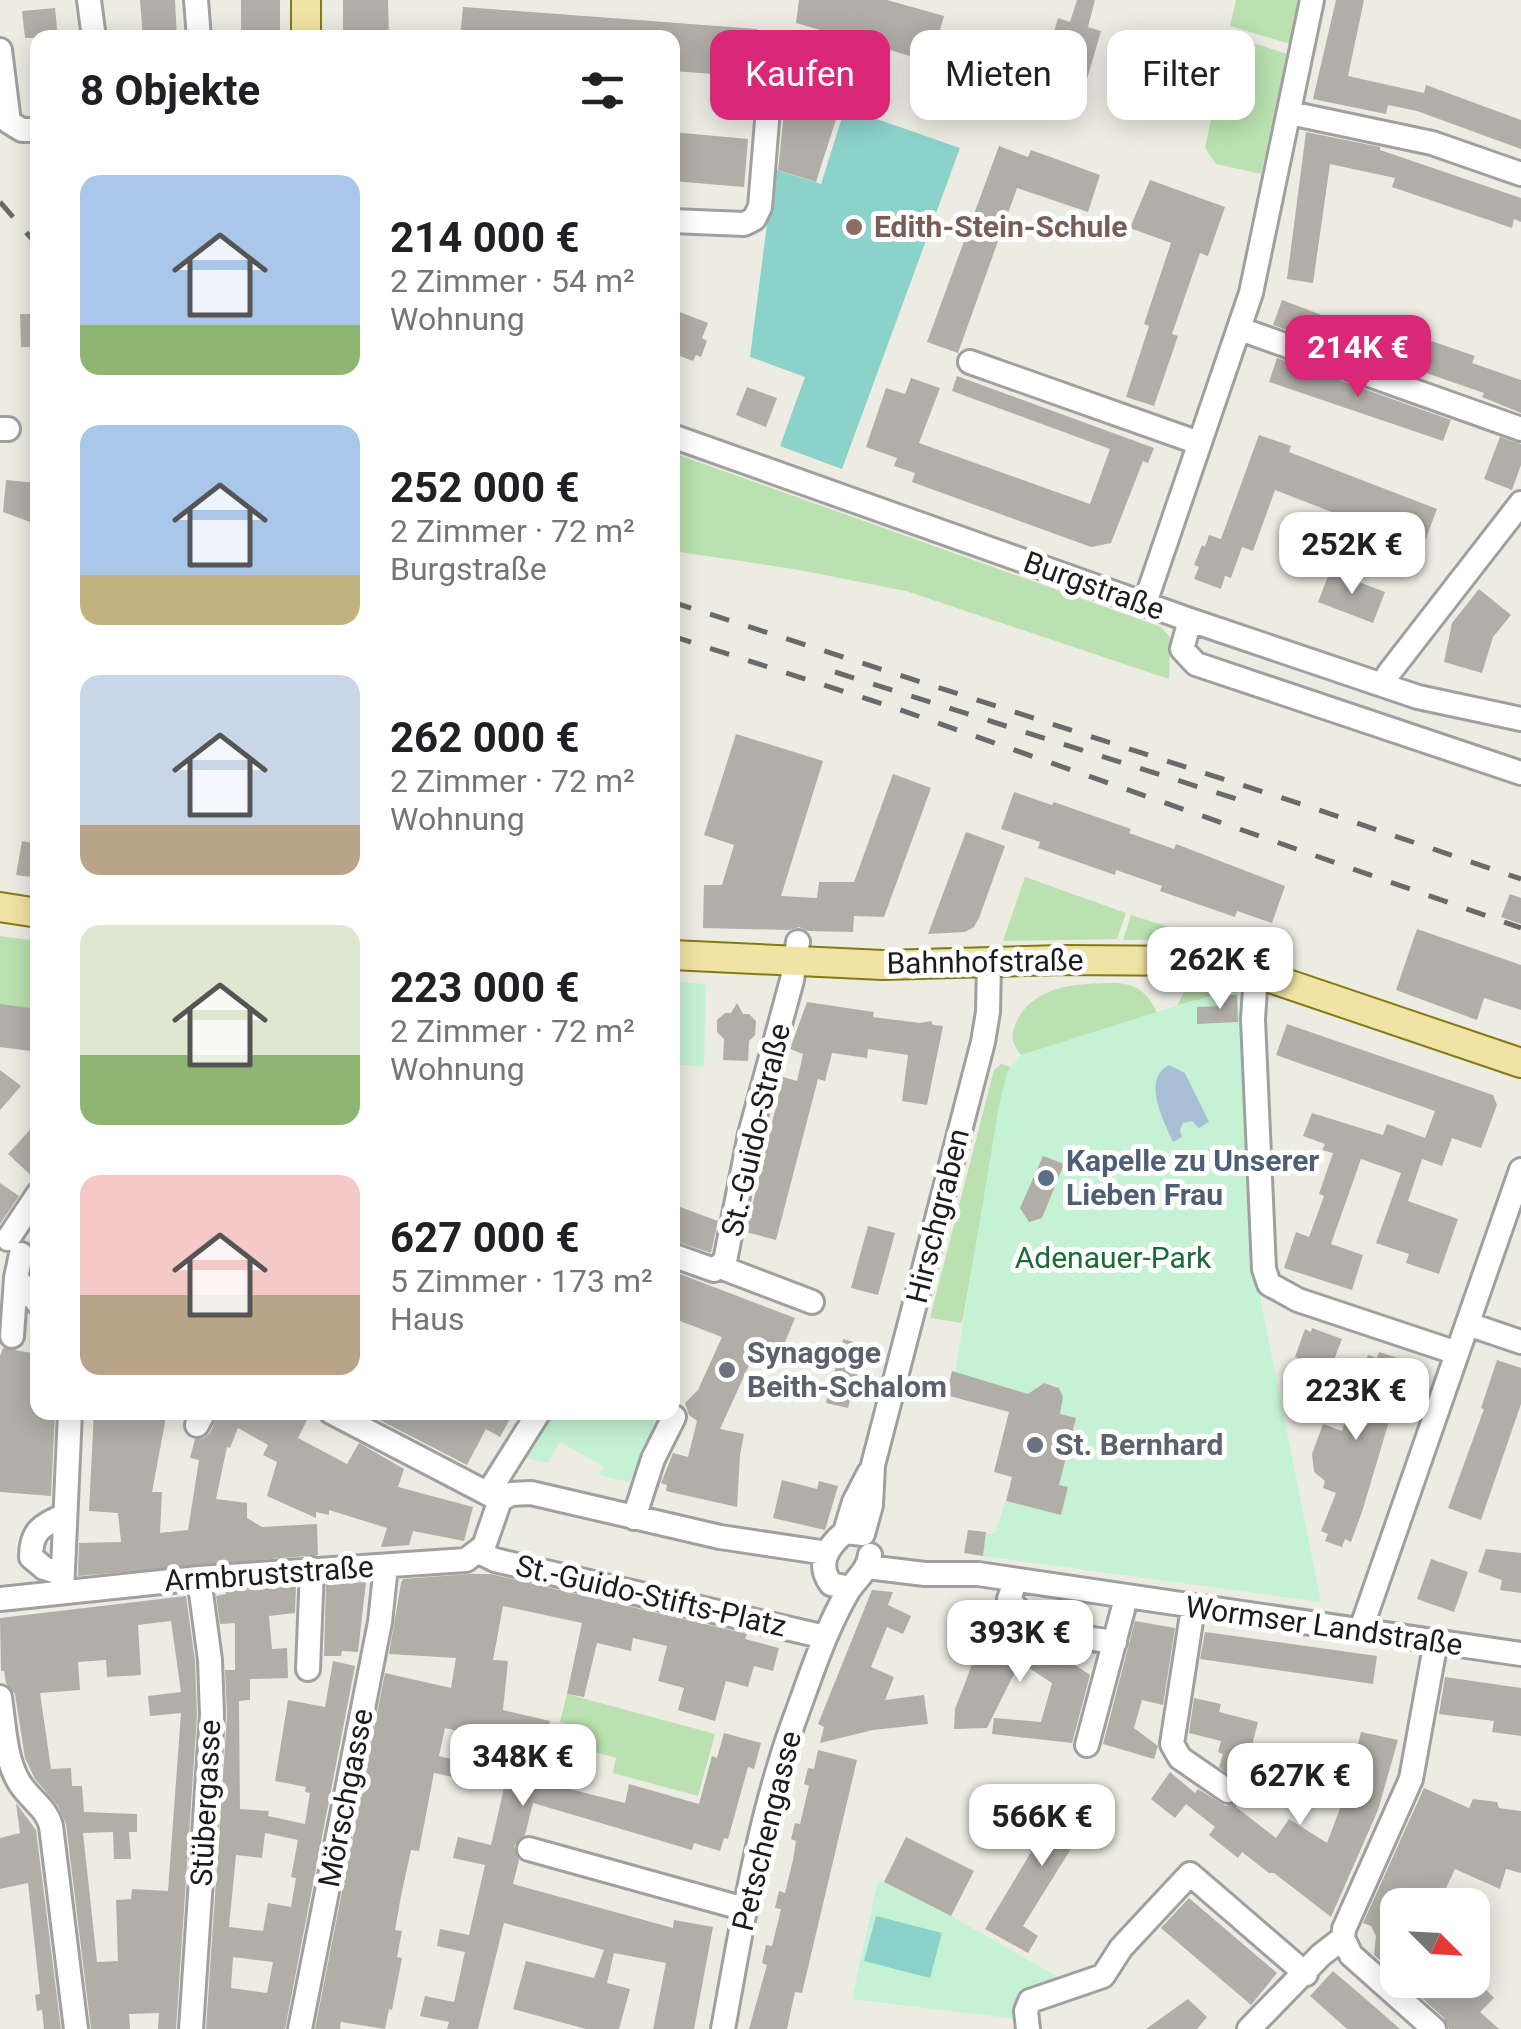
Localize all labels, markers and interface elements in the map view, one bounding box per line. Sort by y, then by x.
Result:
chip: Kaufen [710,30,890,120]
chip: Mieten [910,30,1087,120]
chip: Filter [1107,30,1255,120]
icon: filters [575,63,630,118]
text: 8 Objekte [80,66,260,115]
place label: Edith-Stein-Schule [874,209,1127,244]
text: 214 000 € [390,213,580,262]
icon: home [160,215,280,335]
marker: Edith-Stein-Schule [843,216,865,238]
text: 2 Zimmer · 54 m² [390,262,635,300]
text: Wohnung [390,300,525,338]
pin: 214K € [1277,315,1439,400]
text: 214K € [1307,328,1409,366]
text: 252 000 € [390,463,580,512]
icon: home [160,465,280,585]
text: 2 Zimmer · 72 m² [390,512,635,550]
pin: 252K € [1271,512,1433,597]
text: 252K € [1301,525,1403,563]
street label: Burgstraße [1019,544,1169,627]
text: Burgstraße [390,550,547,588]
text: 262 000 € [390,713,580,762]
icon: home [160,715,280,835]
text: 2 Zimmer · 72 m² [390,762,635,800]
text: Wohnung [390,800,525,838]
pin: 262K € [1139,927,1301,1012]
text: 262K € [1169,940,1271,978]
street label: Bahnhofstraße [886,942,1084,981]
text: 223 000 € [390,963,580,1012]
icon: home [160,965,280,1085]
text: 2 Zimmer · 72 m² [390,1012,635,1050]
street label: St.-Guido-Straße [714,1020,797,1240]
text: Wohnung [390,1050,525,1088]
street label: Hirschgraben [899,1125,976,1307]
place label: Kapelle zu Unserer Lieben Frau [1066,1143,1319,1212]
marker: Kapelle zu Unserer Lieben Frau [1035,1167,1057,1189]
text: 627 000 € [390,1213,580,1262]
icon: home [160,1215,280,1335]
park label: Adenauer-Park [1015,1240,1212,1275]
text: 5 Zimmer · 173 m² [390,1262,653,1300]
text: Haus [390,1300,464,1338]
place label: Synagoge Beith-Schalom [747,1335,947,1404]
pin: 223K € [1275,1358,1437,1443]
marker: Synagoge Beith-Schalom [716,1359,738,1381]
text: 223K € [1305,1371,1407,1409]
place label: St. Bernhard [1055,1427,1223,1462]
marker: St. Bernhard [1024,1434,1046,1456]
street label: St.-Guido-Stifts-Platz [512,1547,790,1644]
street label: Armbruststraße [163,1549,375,1598]
street label: Wormser Landstraße [1183,1589,1465,1662]
pin: 393K € [939,1600,1101,1685]
text: 393K € [969,1613,1071,1651]
street label: Mörschgasse [311,1706,380,1890]
street label: Stübergasse [184,1719,227,1887]
pin: 348K € [442,1724,604,1809]
street label: Petschengasse [725,1727,808,1934]
text: 348K € [472,1737,574,1775]
pin: 627K € [1219,1743,1381,1828]
text: 627K € [1249,1756,1351,1794]
pin: 566K € [961,1784,1123,1869]
text: 566K € [991,1797,1093,1835]
north arrow [1380,1888,1490,1998]
map controls [1380,1888,1490,1998]

